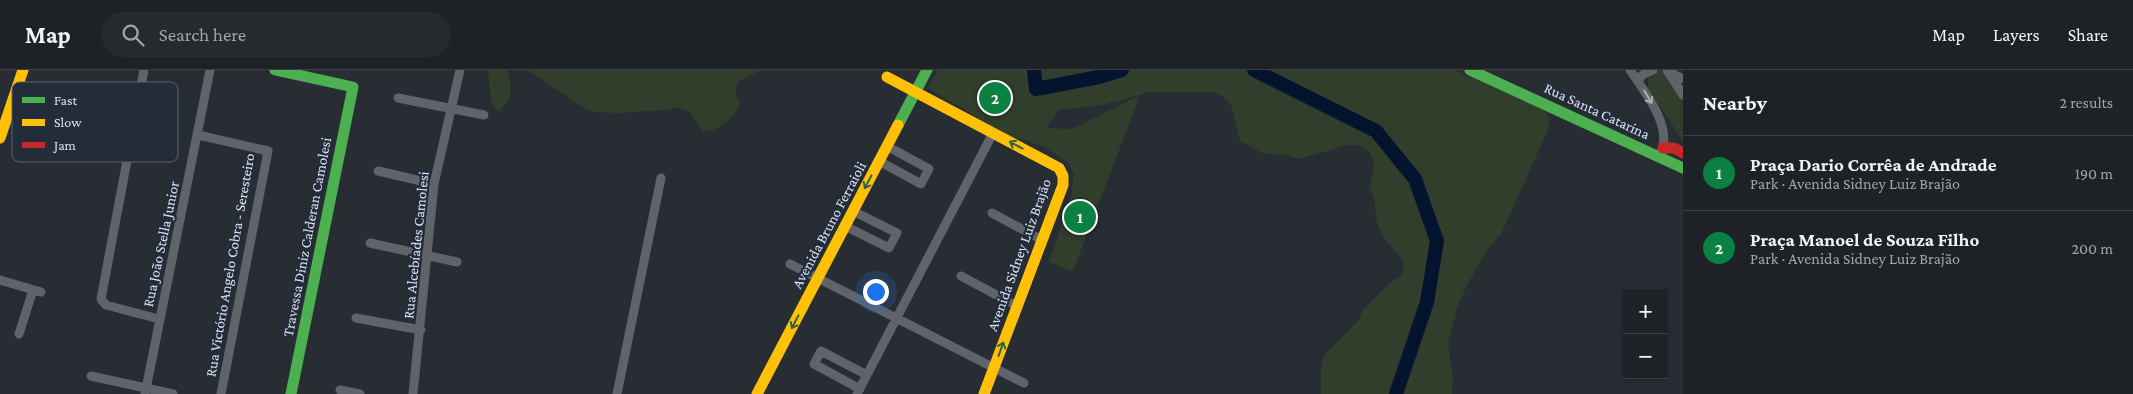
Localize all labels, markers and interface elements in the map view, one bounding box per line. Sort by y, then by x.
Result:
search box [101,12,451,57]
text: Map [25,21,71,48]
icon: search [119,21,147,49]
text: Search here [159,24,246,45]
text: Map [1932,25,1965,45]
text: Layers [1993,25,2040,45]
text: Share [2068,25,2108,45]
pin: 2 [979,79,1011,117]
street label: Rua Santa Catarina [1542,80,1652,142]
legend [12,82,178,162]
one-way arrow [1643,90,1653,104]
text: Nearby [1703,91,1767,115]
text: Fast [54,92,78,108]
text: 2 results [2060,94,2113,111]
text: Slow [54,114,82,130]
street label: Travessa Diniz Calderan Camolesi [280,136,334,338]
text: Jam [52,137,76,153]
one-way arrow [1009,140,1024,150]
street label: Rua Victório Angelo Cobra - Seresteiro [202,152,259,378]
text: Praça Dario Corrêa de Andrade [1750,154,1997,175]
street label: Avenida Bruno Ferraioli [789,159,869,291]
text: 1 [1716,165,1722,182]
text: 190 m [2075,165,2113,182]
street label: Rua Alcebíades Camolesi [400,170,432,320]
one-way arrow [863,174,872,189]
text: Park · Avenida Sidney Luiz Brajão [1750,175,1960,192]
street label: Avenida Sidney Luiz Brajão [984,177,1055,334]
street label: Rua João Stella Junior [140,179,183,309]
pin: 1 [1064,198,1096,236]
text: Praça Manoel de Souza Filho [1750,229,1979,250]
text: 2 [1715,240,1723,257]
text: 200 m [2071,240,2113,257]
text: Park · Avenida Sidney Luiz Brajão [1750,250,1960,267]
your location [863,279,889,305]
map controls [1623,289,1668,379]
button: + [1623,289,1668,334]
one-way arrow [790,314,800,329]
button: − [1623,334,1668,379]
one-way arrow [997,341,1006,357]

